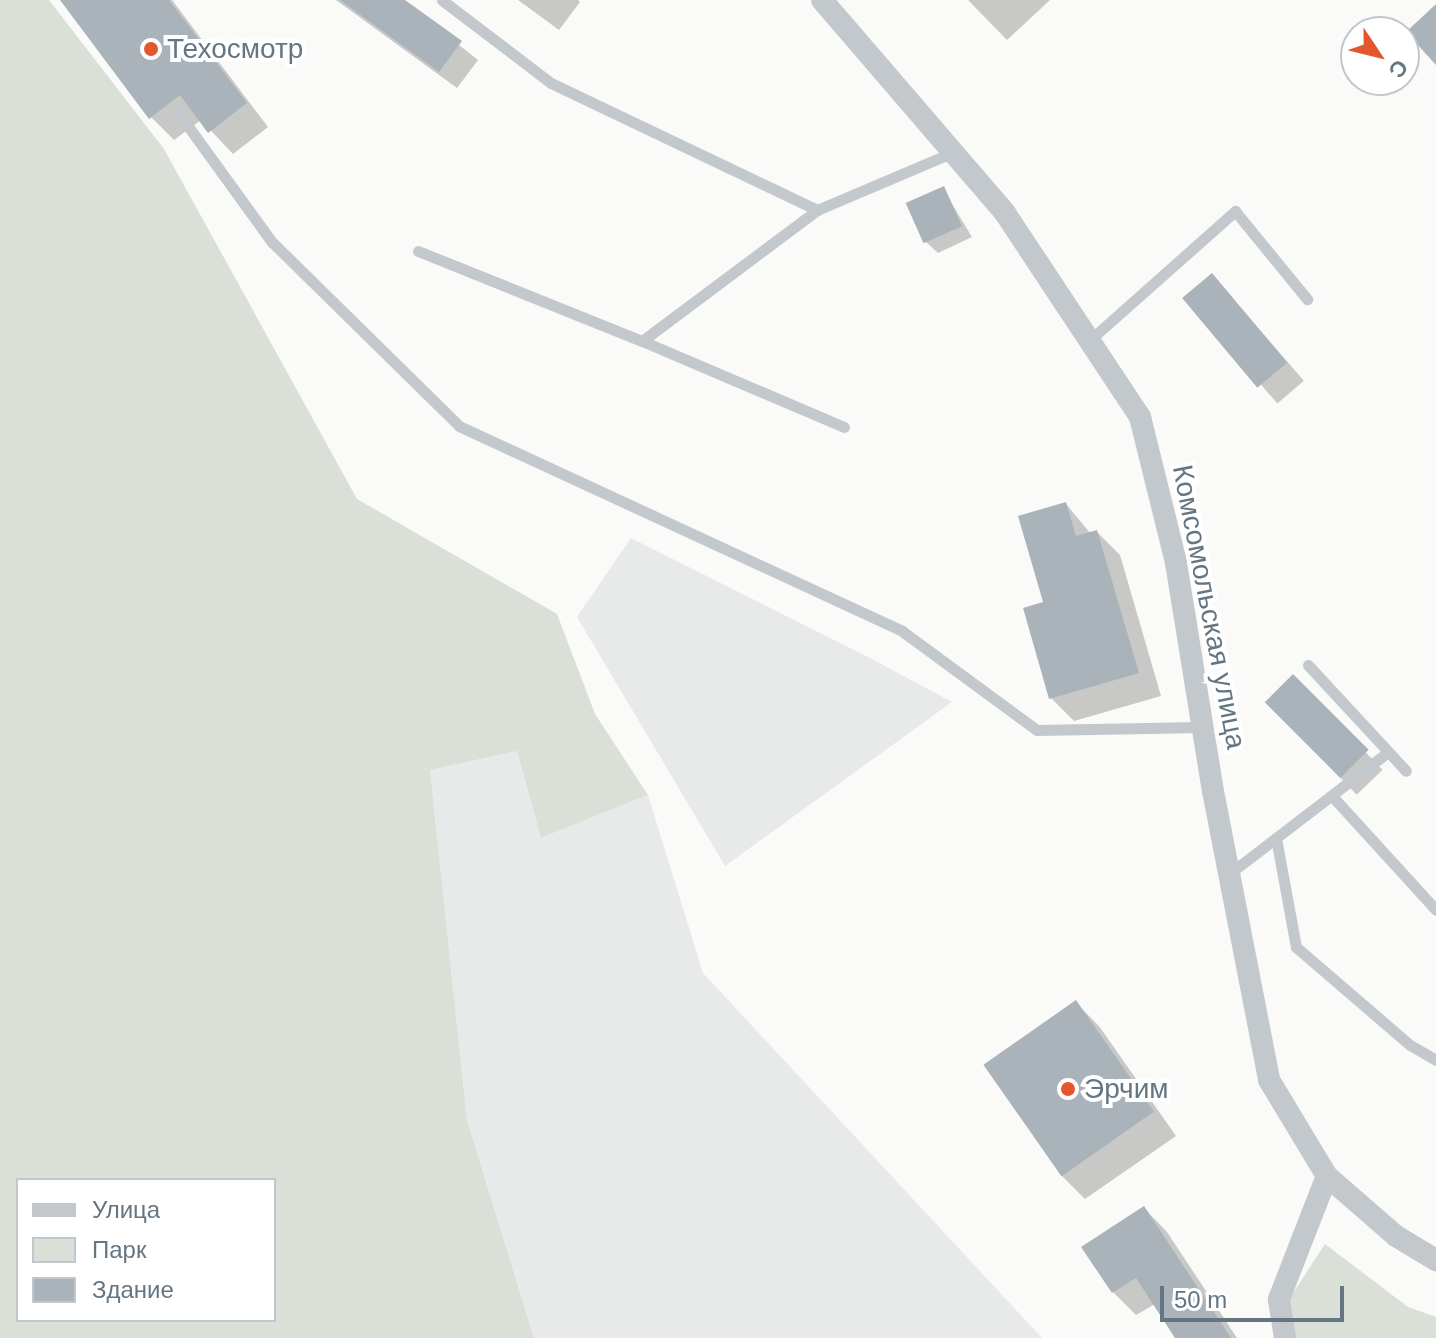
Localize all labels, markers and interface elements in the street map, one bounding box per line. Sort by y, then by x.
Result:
north arrow [1340,16,1420,96]
place label: Техосмотр [167,32,303,66]
marker: Техосмотр [142,40,160,58]
text: С [1384,55,1413,83]
street label: Комсомольская улица [1165,462,1253,752]
place label: Эрчим [1084,1072,1169,1106]
marker: Эрчим [1059,1080,1077,1098]
legend [16,1178,276,1322]
text: Улица [92,1196,160,1223]
text: Парк [92,1236,146,1263]
scale bar [1164,1270,1348,1320]
text: Здание [92,1276,174,1303]
text: 50 m [1174,1286,1227,1313]

